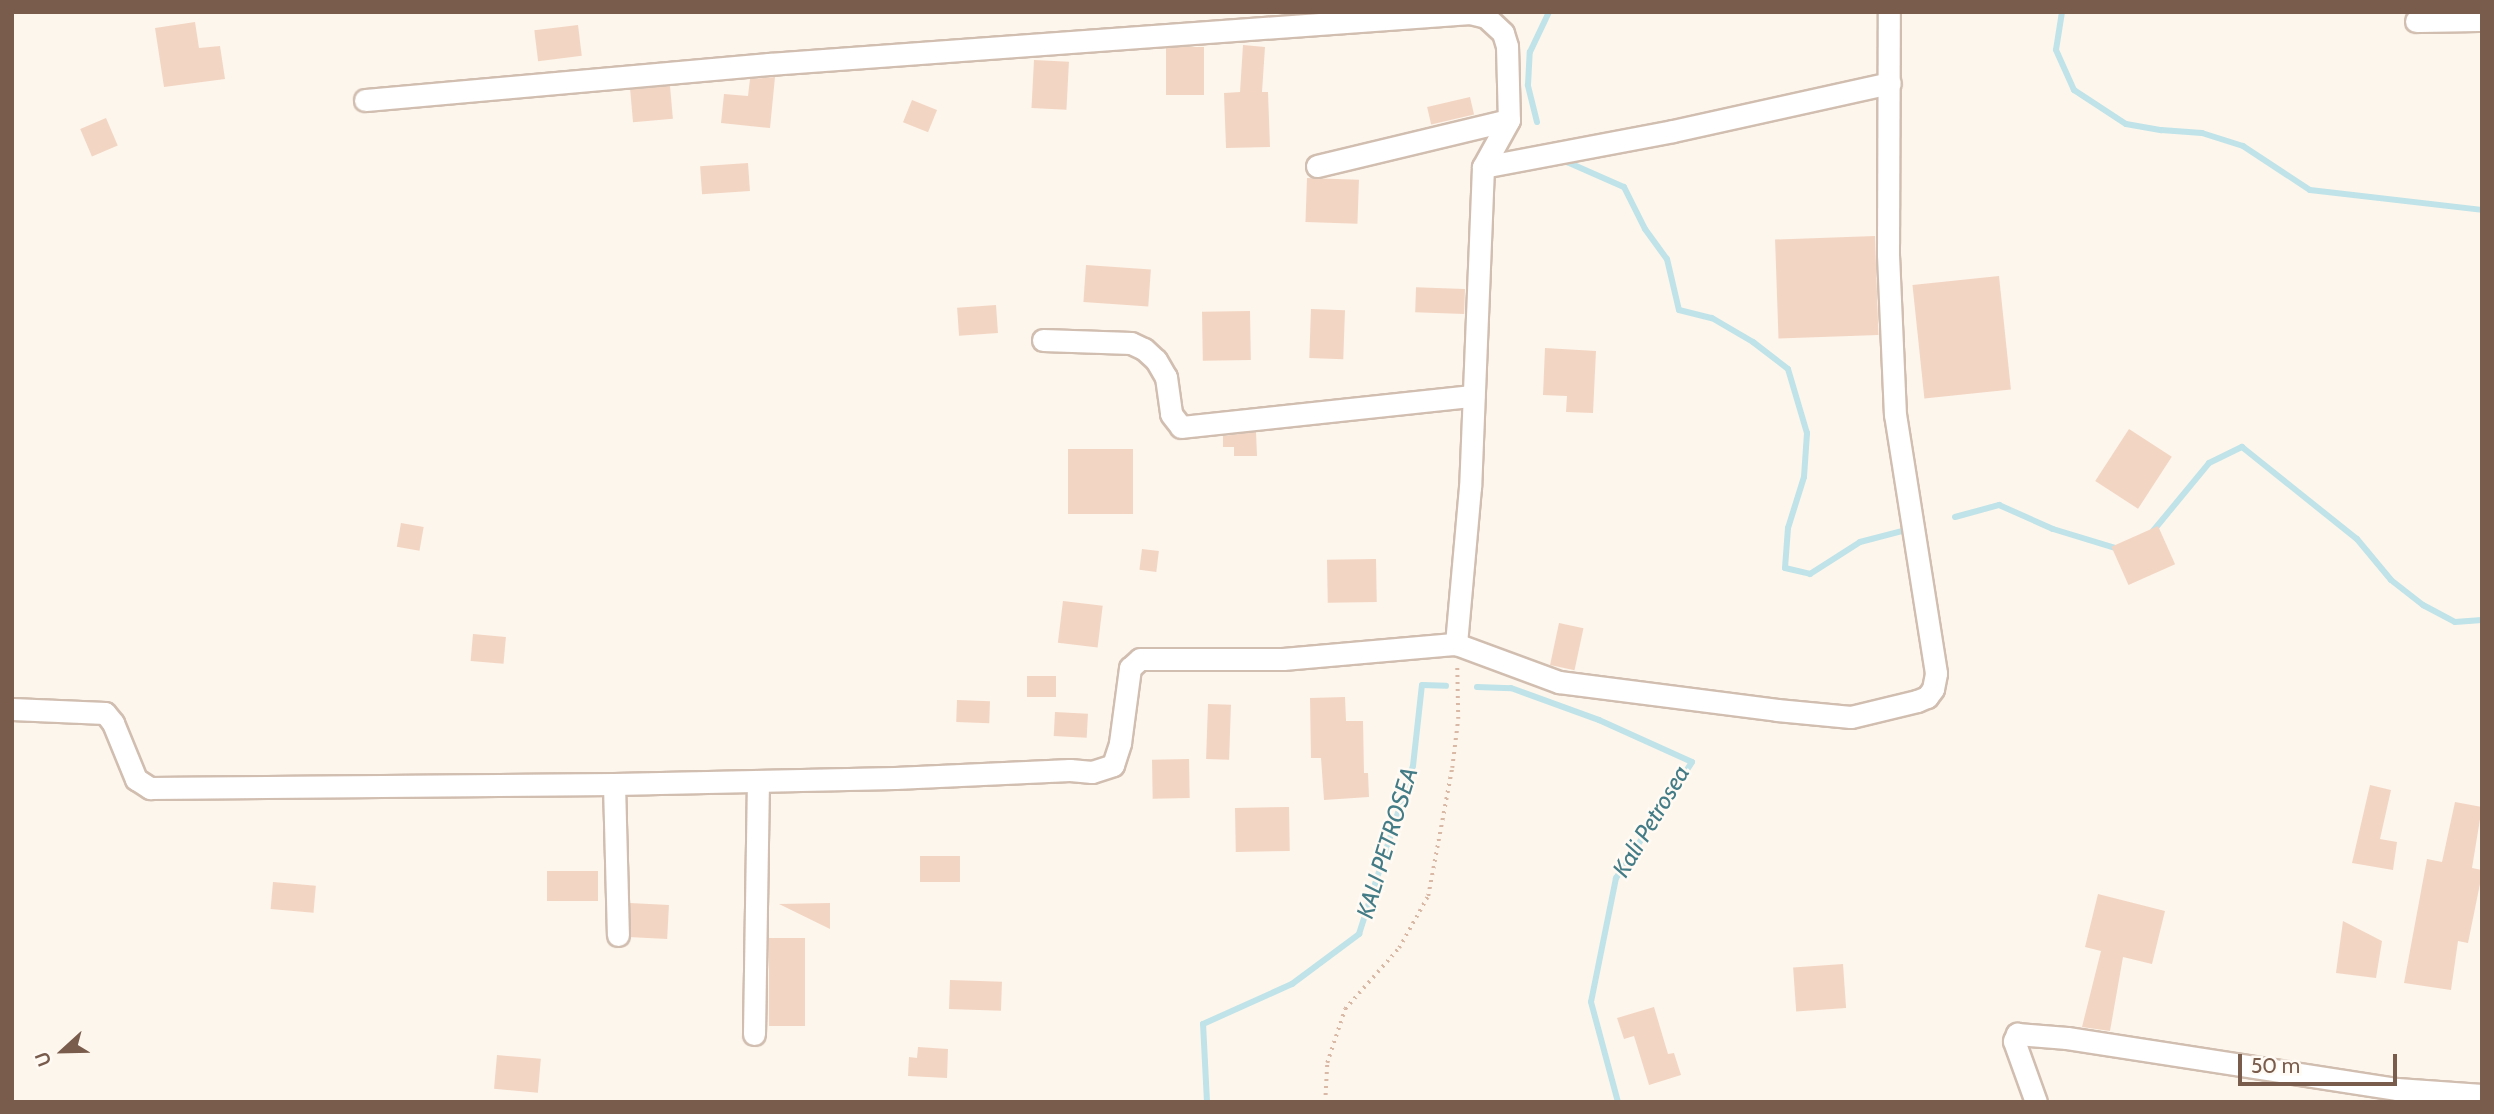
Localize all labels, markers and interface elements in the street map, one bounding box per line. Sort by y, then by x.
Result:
water label: Kali Petrosea [1606,760,1696,882]
water label: KALI PETROSEA [1350,764,1424,922]
north arrow [28,1016,98,1086]
scale bar [2242,1040,2401,1084]
text: U [30,1048,56,1070]
text: 50 m [2251,1053,2300,1078]

